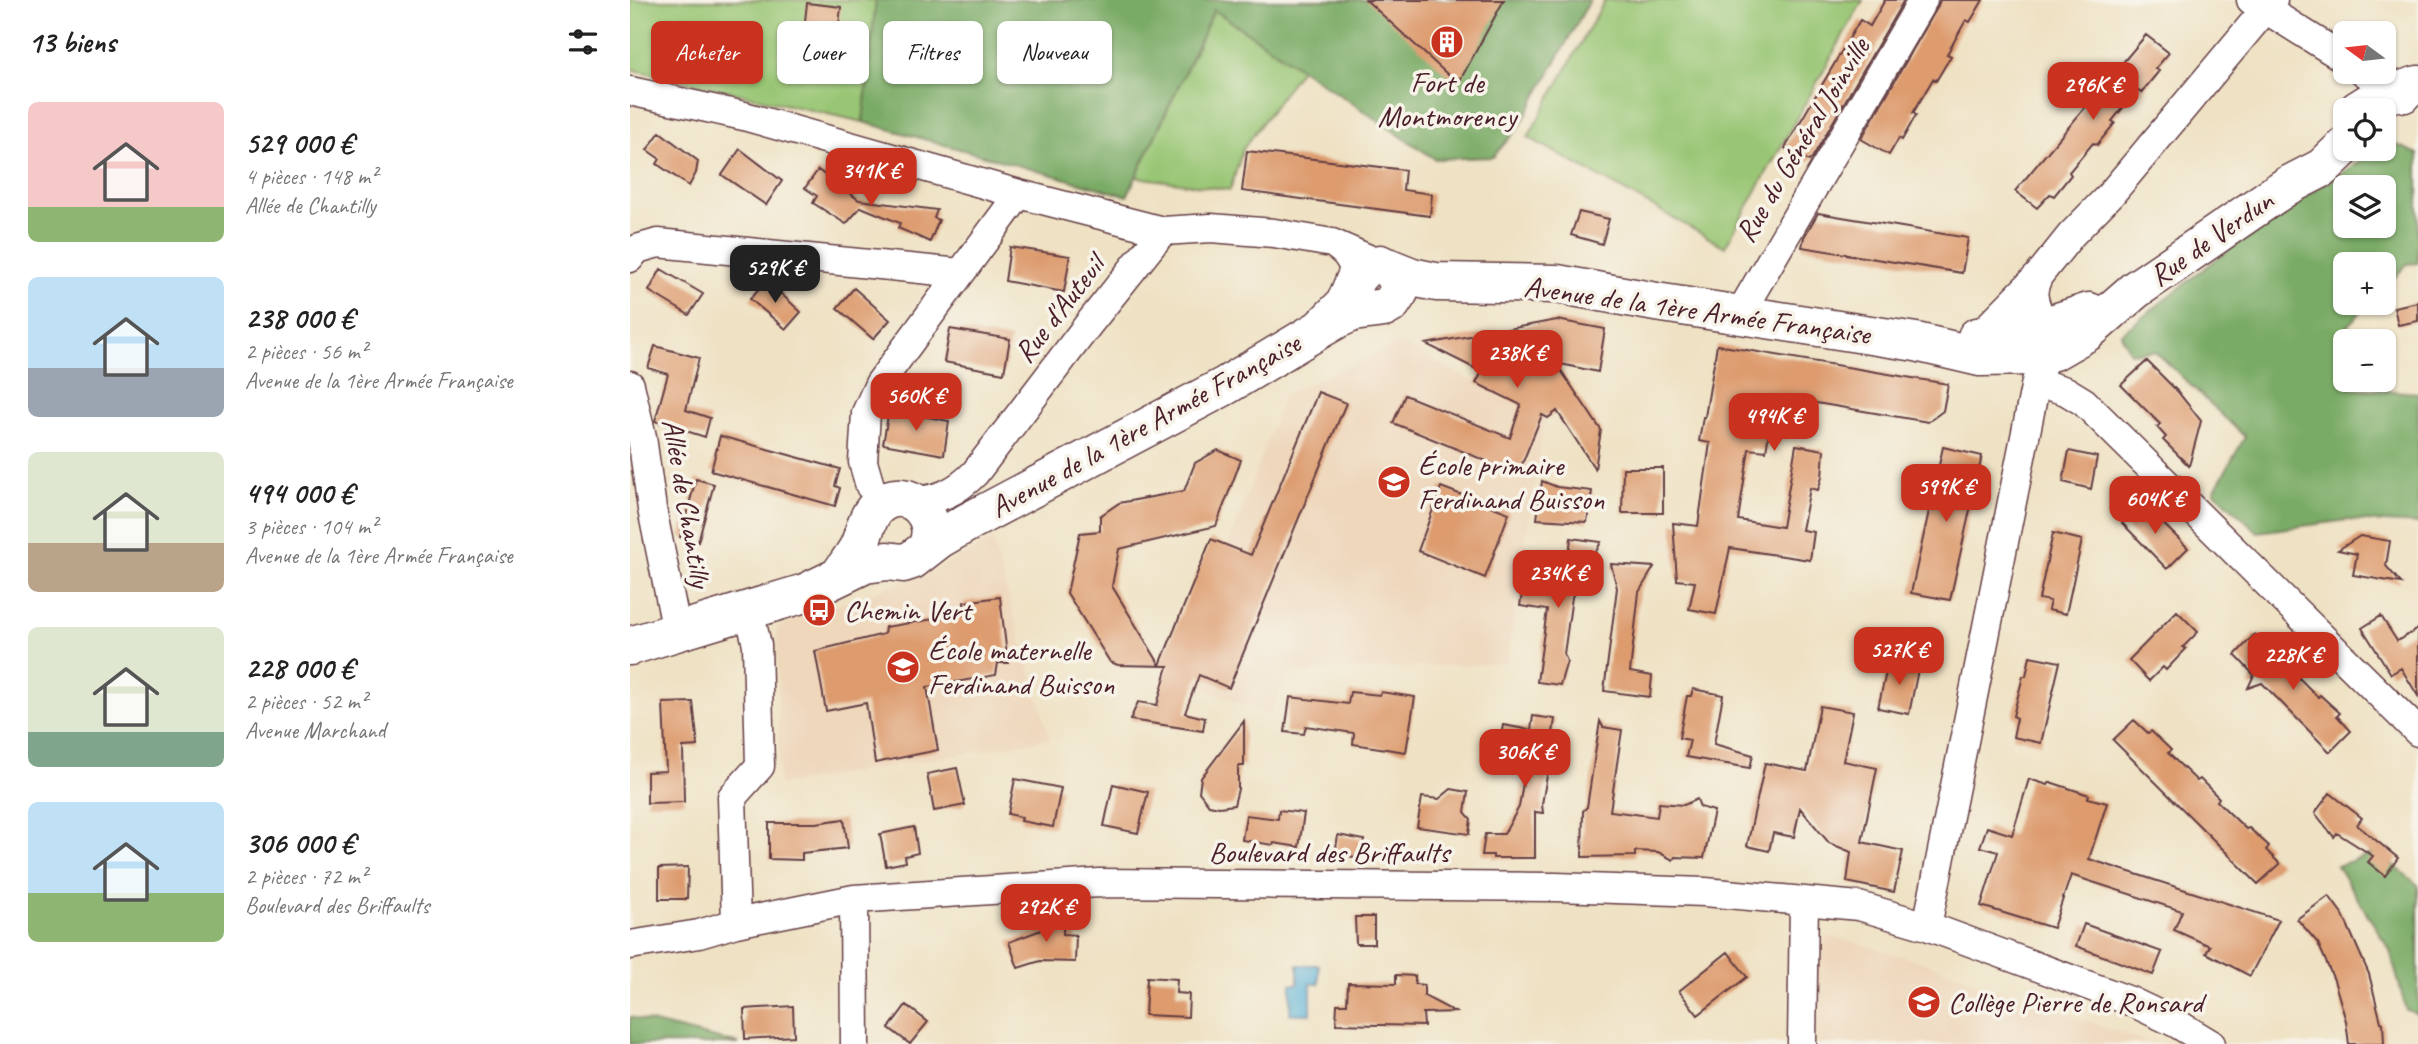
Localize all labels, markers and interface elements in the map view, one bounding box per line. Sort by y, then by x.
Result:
chip: Acheter [651,21,763,84]
chip: Louer [777,21,869,84]
chip: Filtres [883,21,983,84]
chip: Nouveau [997,21,1112,84]
north arrow [2333,21,2396,84]
map controls [2333,21,2396,392]
text: 13 biens [28,23,116,61]
icon: filters [564,23,602,61]
building icon: Fort de Montmorency [1428,23,1466,61]
street label: Rue du Général Joinville [1726,29,1879,249]
pin: 296K € [2036,62,2150,122]
place label: Fort de Montmorency [1378,63,1519,135]
text: 296K € [2064,70,2122,99]
button: locate [2333,98,2396,161]
text: 529 000 € [245,124,353,162]
icon: home [84,130,168,214]
pin: 341K € [814,148,928,208]
text: 341K € [842,156,900,185]
text: 4 pièces · 148 m² [245,162,377,191]
button: layers [2333,175,2396,238]
street label: Rue de Verdun [2142,181,2282,295]
text: Allée de Chantilly [245,191,376,220]
street label: Rue d'Auteuil [1005,244,1116,370]
pin: 529K € [718,246,832,305]
button: + [2333,252,2396,315]
text: 529K € [746,253,804,282]
street label: Avenue de la 1ère Armée Française [1522,267,1875,353]
text: 238 000 € [245,299,354,337]
icon: home [84,305,168,389]
street label: Avenue de la 1ère Armée Française [983,323,1309,526]
button: − [2333,329,2396,392]
pin: 238K € [1460,330,1574,390]
text: 2 pièces · 56 m² [245,337,367,366]
text: 238K € [1488,338,1546,367]
text: Avenue de la 1ère Armée Française [245,366,512,395]
pin: 560K € [859,374,973,433]
text: 560K € [887,381,945,410]
pin: 494K € [1717,393,1831,453]
text: 494K € [1745,401,1803,430]
street label: Allée de Chantilly [653,416,721,593]
place label: École primaire Ferdinand Buisson [1418,446,1605,518]
school or university icon: École primaire Ferdinand Buisson [1375,463,1413,501]
pin: 599K € [1889,464,2003,524]
text: 599K € [1917,472,1975,501]
text: 494 000 € [245,474,354,512]
pin: 604K € [2098,476,2212,536]
icon: home [84,480,168,564]
text: 604K € [2125,484,2185,513]
text: 3 pièces · 104 m² [245,512,377,541]
text: Avenue de la 1ère Armée Française [245,541,512,570]
pin: 234K € [1501,550,1615,610]
text: 234K € [1529,558,1587,587]
bus stop icon: Chemin Vert [800,591,838,629]
place label: Chemin Vert [844,591,974,629]
pin: 527K € [1842,628,1956,687]
place label: École maternelle Ferdinand Buisson [928,631,1115,703]
pin: 228K € [2236,632,2350,692]
text: 527K € [1870,635,1928,664]
text: 228K € [2264,640,2322,669]
school or university icon: École maternelle Ferdinand Buisson [884,648,922,686]
text: 228 000 € [245,649,354,687]
icon: home [84,655,168,739]
text: 2 pièces · 52 m² [245,687,367,716]
text: Avenue Marchand [245,716,386,745]
pin: 306K € [1468,730,1582,789]
text: 306K € [1495,737,1555,766]
text: 306 000 € [245,824,355,862]
icon: home [84,830,168,914]
street label: Boulevard des Briffaults [1209,833,1452,871]
text: 2 pièces · 72 m² [245,862,367,891]
pin: 292K € [989,884,1103,944]
text: Boulevard des Briffaults [245,891,429,920]
text: 292K € [1017,892,1075,921]
school or university icon: Collège Pierre de Ronsard [1905,983,1943,1021]
place label: Collège Pierre de Ronsard [1948,983,2207,1021]

